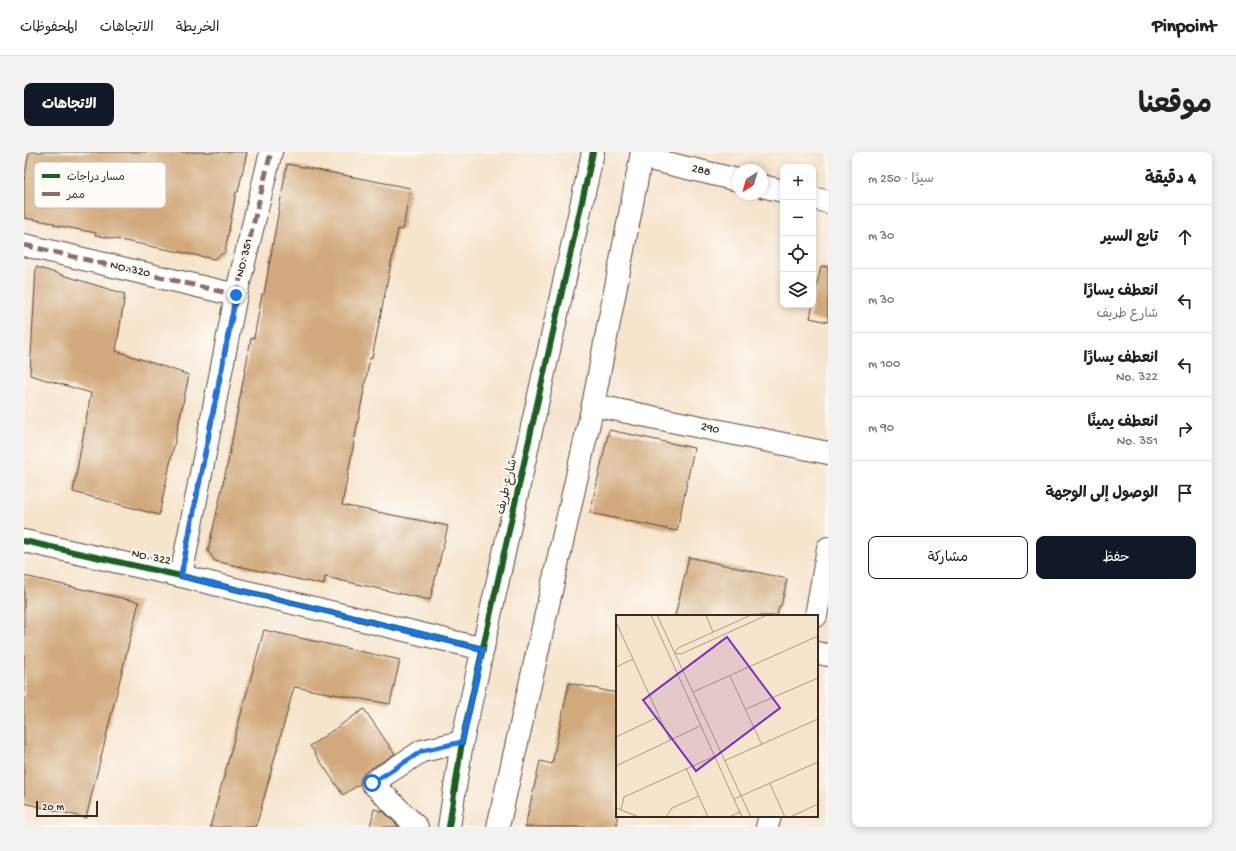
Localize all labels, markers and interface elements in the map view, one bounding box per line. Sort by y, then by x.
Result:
text: Pinpoint [1152,16,1216,39]
text: المحفوظات [20,20,78,37]
text: الاتجاهات [100,20,154,37]
text: الخريطة [176,20,219,37]
button: الاتجاهات [24,83,114,126]
text: موقعنا [1138,90,1212,123]
legend [34,162,166,208]
street label: 288 [690,162,712,180]
north arrow [732,164,768,200]
map controls [780,164,816,308]
button: + [780,164,816,200]
text: 4 دقيقة [1145,170,1196,190]
text: مسار دراجات [67,171,125,184]
text: سيرًا · 250 m [868,172,934,187]
text: ممر [66,190,85,202]
button: − [780,200,816,236]
icon: ahead [1174,226,1196,248]
text: 30 m [868,229,894,244]
text: تابع السير [1101,229,1158,247]
button: locate [780,236,816,272]
street label: NO. 351 [233,237,257,279]
street label: NO. 320 [109,259,152,281]
button: layers [780,272,816,308]
text: انعطف يسارًا [1084,283,1158,301]
route end [227,286,245,304]
icon: left [1174,290,1196,312]
text: 30 m [868,293,894,308]
text: شارع طريف [1097,307,1158,322]
text: انعطف يسارًا [1084,350,1158,368]
icon: left [1174,354,1196,376]
text: 100 m [868,357,900,372]
text: No. 322 [1116,370,1158,385]
text: انعطف يمينًا [1087,414,1158,432]
icon: right [1174,418,1196,440]
street label: 290 [699,420,721,438]
text: 90 m [868,421,894,436]
text: No. 351 [1117,434,1158,449]
street label: شارع طريف [495,458,521,516]
icon: arrive [1174,482,1196,504]
text: الوصول إلى الوجهة [1045,485,1158,503]
button: مشاركة [868,536,1028,579]
button: حفظ [1036,536,1196,579]
street label: NO. 322 [130,547,172,569]
inset map [616,615,818,817]
route start [363,774,381,792]
scale bar [36,799,98,818]
text: 20 m [42,802,64,814]

